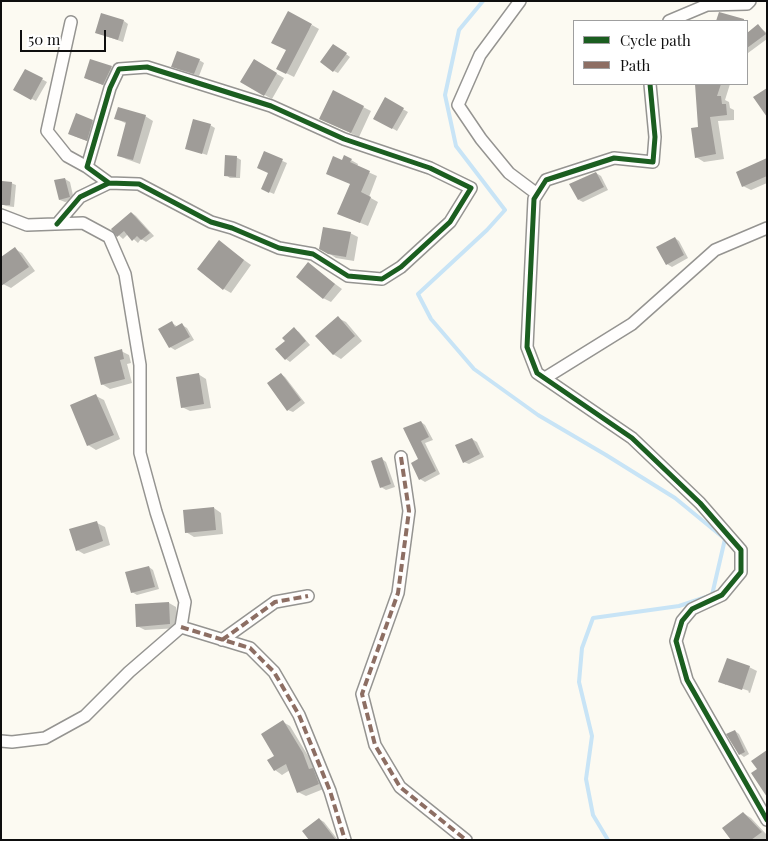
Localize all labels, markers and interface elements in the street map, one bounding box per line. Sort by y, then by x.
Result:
scale bar [22,20,109,52]
legend [573,20,748,85]
text: 50 m [28,29,60,49]
text: Cycle path [620,30,691,50]
text: Path [620,55,650,75]

